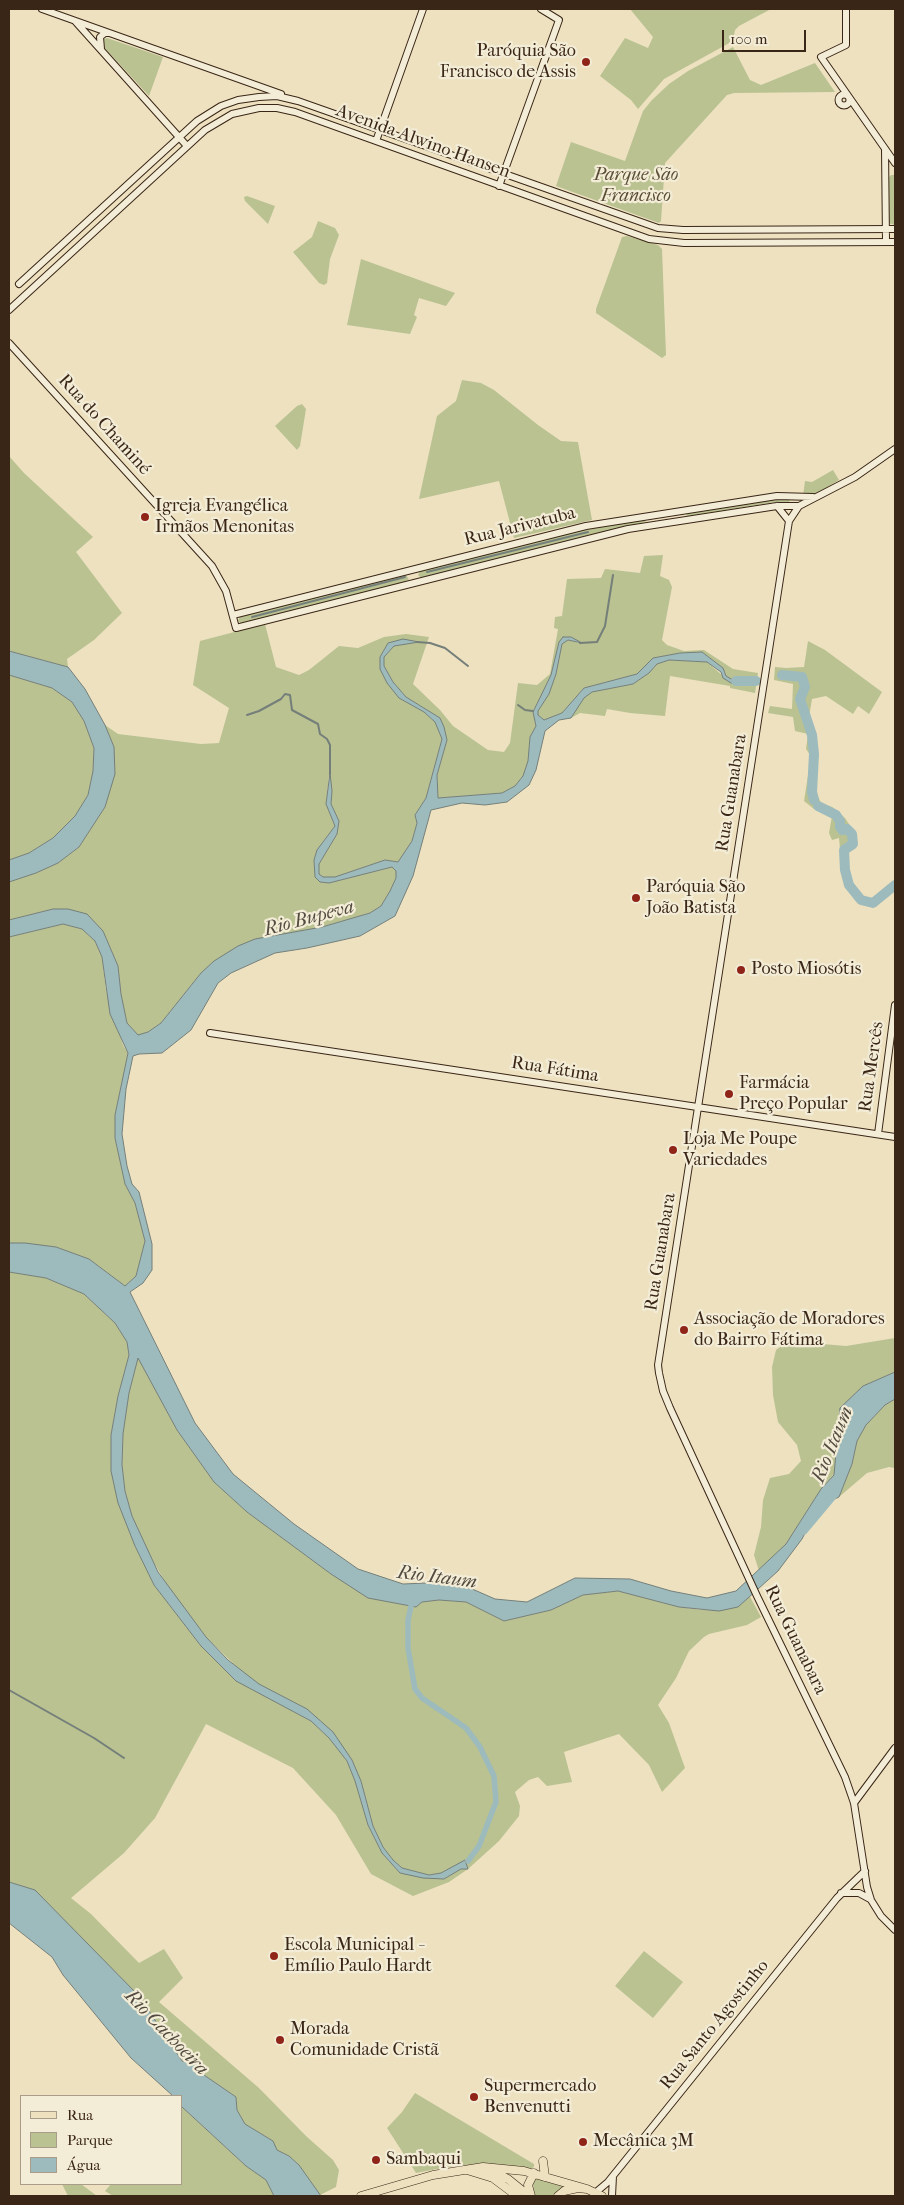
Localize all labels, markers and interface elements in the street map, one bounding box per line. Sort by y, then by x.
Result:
scale bar [724,20,808,52]
text: 100 m [730,30,768,48]
place label: Paróquia São Francisco de Assis [440,41,576,84]
marker: Paróquia São Francisco de Assis [580,56,592,68]
street label: Avenida Alwino Hansen [333,100,513,184]
park label: Parque São Francisco [594,165,678,208]
street label: Rua do Chaminé [53,370,155,480]
place label: Igreja Evangélica Irmãos Menonitas [155,496,294,538]
street label: Rua Jarivatuba [462,503,578,551]
marker: Igreja Evangélica Irmãos Menonitas [139,511,151,523]
street label: Rua Guanabara [712,733,752,853]
place label: Paróquia São João Batista [646,877,745,920]
marker: Paróquia São João Batista [630,892,642,904]
water label: Rio Bupeva [262,896,356,942]
place label: Posto Miosótis [751,959,862,981]
marker: Posto Miosótis [735,964,747,976]
street label: Rua Mercês [855,1020,889,1114]
street label: Rua Fátima [510,1052,600,1088]
place label: Farmácia Preço Popular [739,1073,848,1116]
marker: Farmácia Preço Popular [723,1088,735,1100]
place label: Loja Me Poupe Variedades [683,1129,797,1172]
marker: Loja Me Poupe Variedades [667,1144,679,1156]
street label: Rua Guanabara [641,1192,681,1312]
place label: Associação de Moradores do Bairro Fátima [694,1309,885,1352]
marker: Associação de Moradores do Bairro Fátima [678,1324,690,1336]
water label: Rio Itaum [807,1404,859,1486]
water label: Rio Itaum [396,1562,478,1594]
street label: Rua Guanabara [759,1582,831,1698]
place label: Escola Municipal - Emílio Paulo Hardt [284,1935,432,1978]
marker: Escola Municipal - Emílio Paulo Hardt [268,1950,280,1962]
street label: Rua Santo Agostinho [656,1956,774,2094]
water label: Rio Cachoeira [120,1985,212,2081]
place label: Morada Comunidade Cristã [290,2019,439,2062]
marker: Morada Comunidade Cristã [274,2034,286,2046]
place label: Supermercado Benvenutti [484,2076,596,2118]
marker: Supermercado Benvenutti [468,2091,480,2103]
legend [20,2095,182,2185]
text: Rua [67,2106,93,2124]
text: Parque [67,2131,113,2149]
place label: Mecânica 3M [593,2131,694,2153]
marker: Mecânica 3M [577,2136,589,2148]
place label: Sambaqui [386,2149,461,2171]
marker: Sambaqui [370,2154,382,2166]
text: Água [67,2156,100,2174]

